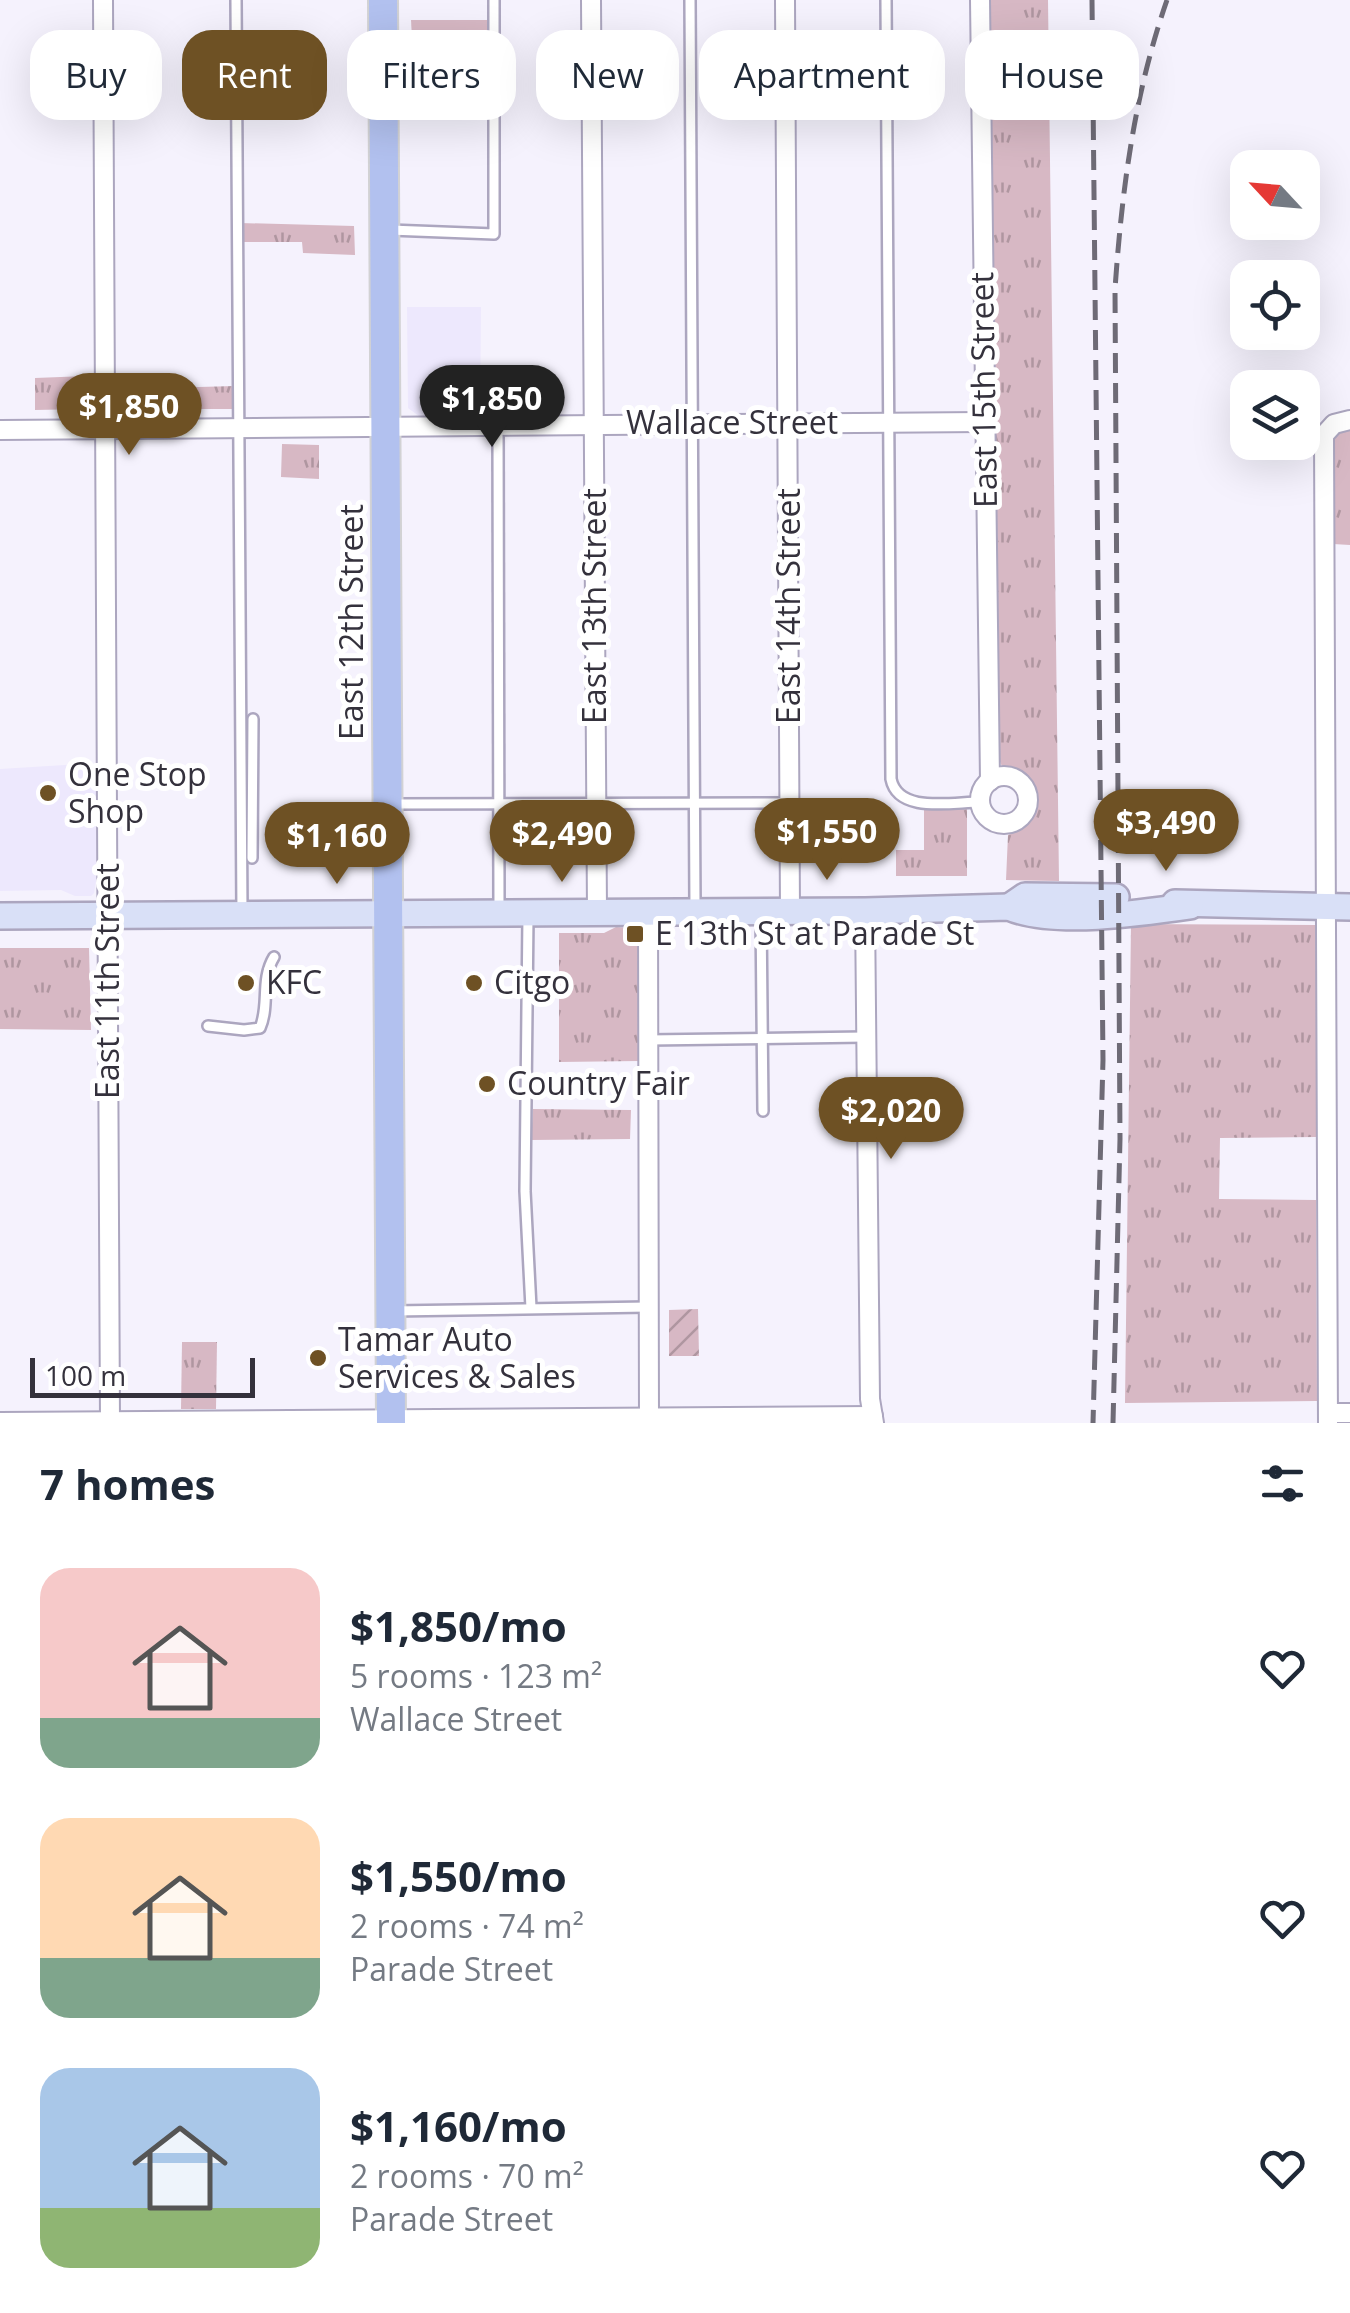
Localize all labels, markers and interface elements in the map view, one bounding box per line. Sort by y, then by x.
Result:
chip: Buy [30,30,162,120]
chip: Rent [182,30,327,120]
chip: Filters [347,30,516,120]
chip: New [536,30,679,120]
chip: Apartment [699,30,945,120]
chip: House [965,30,1139,120]
north arrow [1230,150,1320,240]
map controls [1230,150,1320,460]
button: locate [1230,260,1320,350]
street label: East 15th Street [959,272,1006,508]
pin: $1,850 [411,365,573,450]
button: layers [1230,370,1320,460]
pin: $1,850 [48,373,210,458]
text: $1,850 [442,376,542,419]
text: $1,850 [79,384,179,427]
street label: Wallace Street [626,400,838,443]
street label: East 13th Street [572,488,615,724]
street label: East 14th Street [766,488,809,724]
street label: East 12th Street [329,504,372,740]
place label: One Stop Shop [68,752,207,832]
marker: One Stop Shop [37,782,59,804]
pin: $3,490 [1085,789,1247,874]
pin: $1,550 [746,798,908,883]
pin: $2,490 [481,800,643,885]
text: $3,490 [1116,800,1216,843]
pin: $1,160 [256,802,418,887]
text: $1,550 [777,809,877,852]
text: $2,490 [512,811,612,854]
text: $1,160 [287,813,387,856]
street label: East 11th Street [85,863,128,1099]
place label: E 13th St at Parade St [655,911,975,954]
marker: E 13th St at Parade St [624,923,646,945]
place label: KFC [266,960,322,1003]
place label: Citgo [494,960,570,1003]
marker: KFC [235,972,257,994]
marker: Citgo [463,972,485,994]
place label: Country Fair [507,1061,690,1104]
marker: Country Fair [476,1073,498,1095]
pin: $2,020 [810,1077,972,1162]
text: $2,020 [841,1088,941,1131]
place label: Tamar Auto Services & Sales [338,1317,576,1397]
marker: Tamar Auto Services & Sales [307,1347,329,1369]
scale bar [30,1353,255,1398]
text: 100 m [45,1356,126,1394]
text: 7 homes [40,1455,215,1512]
icon: filters [1255,1456,1310,1511]
text: $1,850/mo [350,1597,567,1654]
icon: home [120,1608,240,1728]
icon: heart [1255,1641,1310,1696]
text: 5 rooms · 123 m² [350,1654,602,1697]
text: Wallace Street [350,1697,562,1740]
text: $1,550/mo [350,1847,567,1904]
icon: home [120,1858,240,1978]
icon: heart [1255,1891,1310,1946]
text: 2 rooms · 74 m² [350,1904,584,1947]
text: Parade Street [350,1947,553,1990]
text: $1,160/mo [350,2097,567,2154]
icon: home [120,2108,240,2228]
icon: heart [1255,2141,1310,2196]
text: 2 rooms · 70 m² [350,2154,584,2197]
text: Parade Street [350,2197,553,2240]

